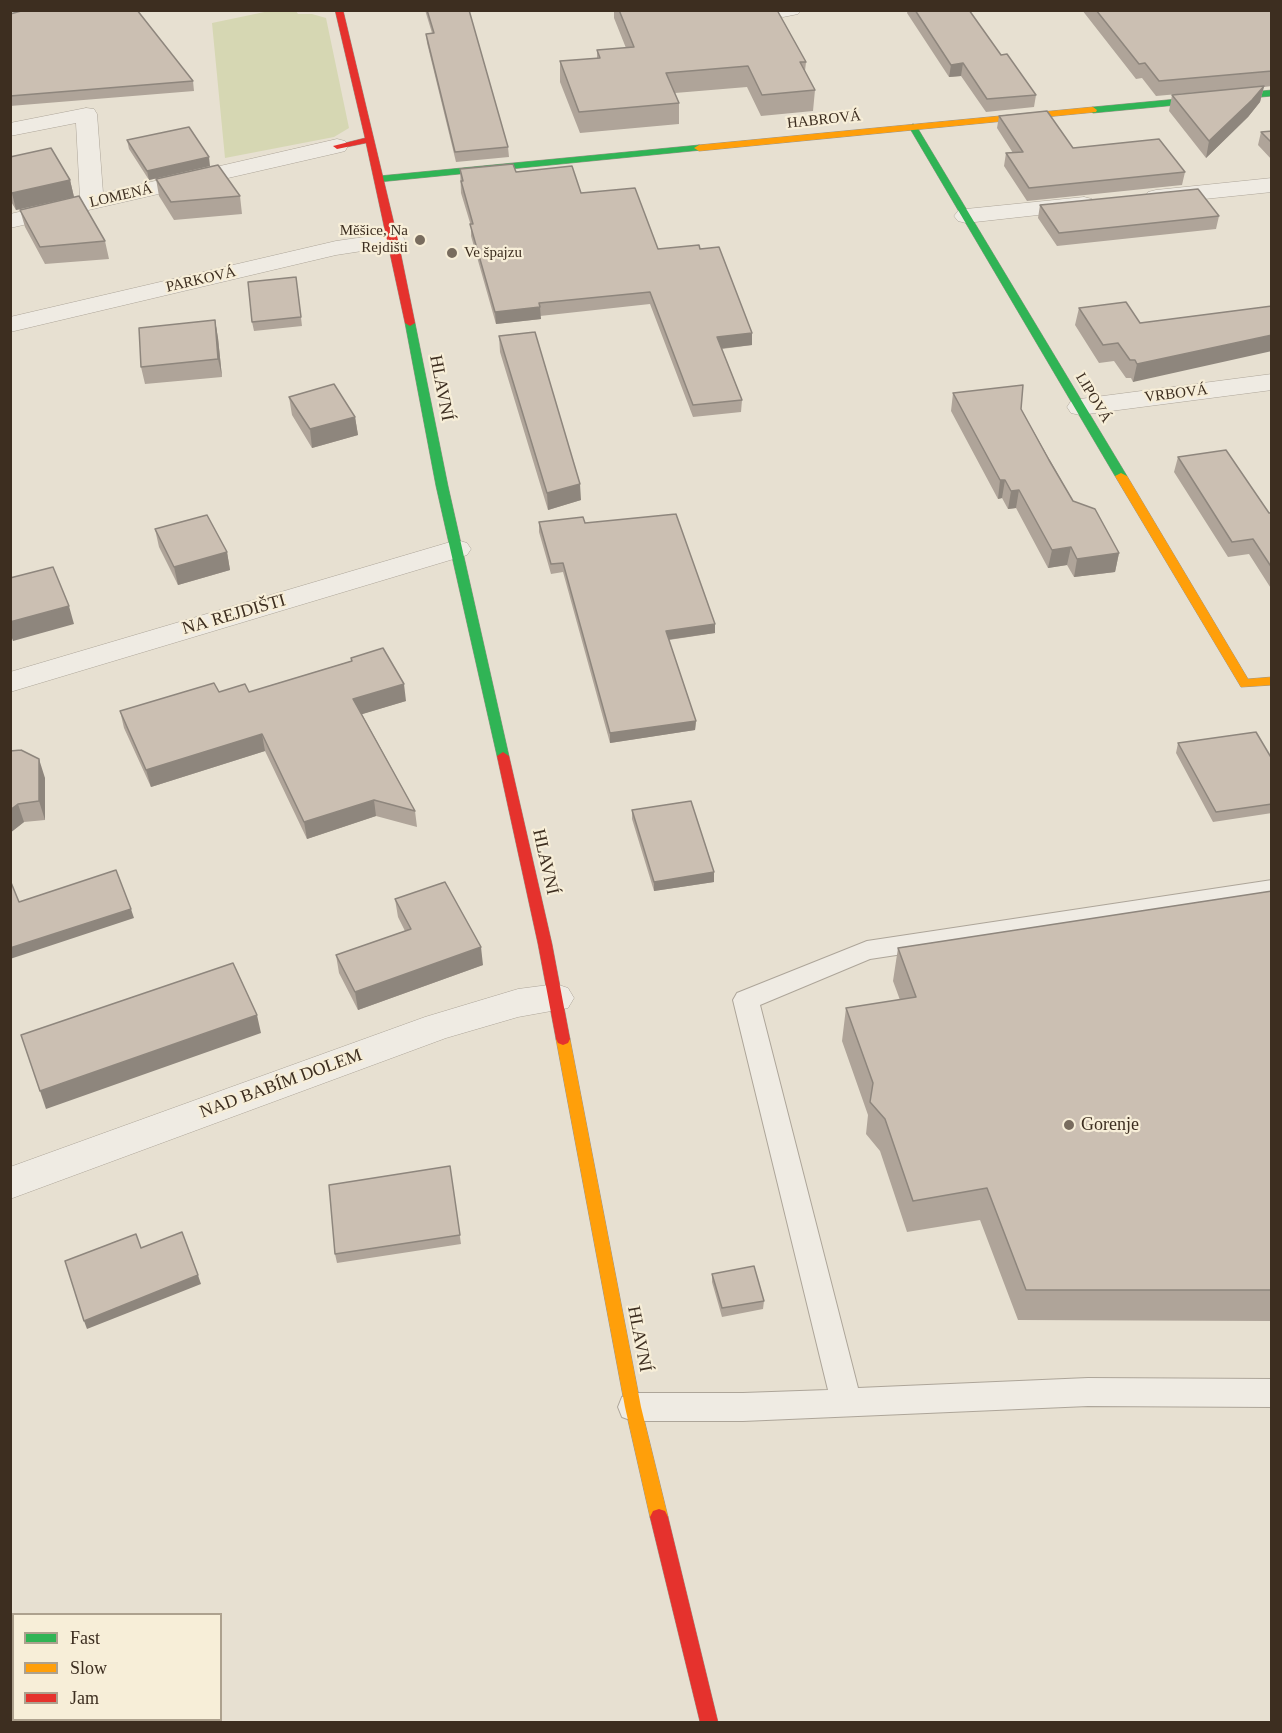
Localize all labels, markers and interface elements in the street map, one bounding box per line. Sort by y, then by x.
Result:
street label: HABROVÁ [786,107,862,133]
street label: LOMENÁ [88,180,154,212]
place label: Měšice, Na Rejdišti [340,222,408,257]
marker: Měšice, Na Rejdišti [413,233,427,247]
place label: Ve špajzu [464,244,522,262]
marker: Ve špajzu [445,246,459,260]
street label: PARKOVÁ [164,263,238,297]
street label: HLAVNÍ [424,353,458,423]
street label: LIPOVÁ [1071,370,1115,426]
street label: VRBOVÁ [1143,381,1209,407]
street label: NA REJDIŠTI [180,590,288,640]
street label: HLAVNÍ [527,827,563,897]
street label: NAD BABÍM DOLEM [197,1045,365,1123]
place label: Gorenje [1081,1114,1139,1136]
marker: Gorenje [1062,1118,1076,1132]
street label: HLAVNÍ [622,1304,656,1374]
legend [12,1613,222,1721]
text: Fast [70,1628,100,1648]
text: Slow [70,1658,107,1678]
text: Jam [70,1688,99,1708]

